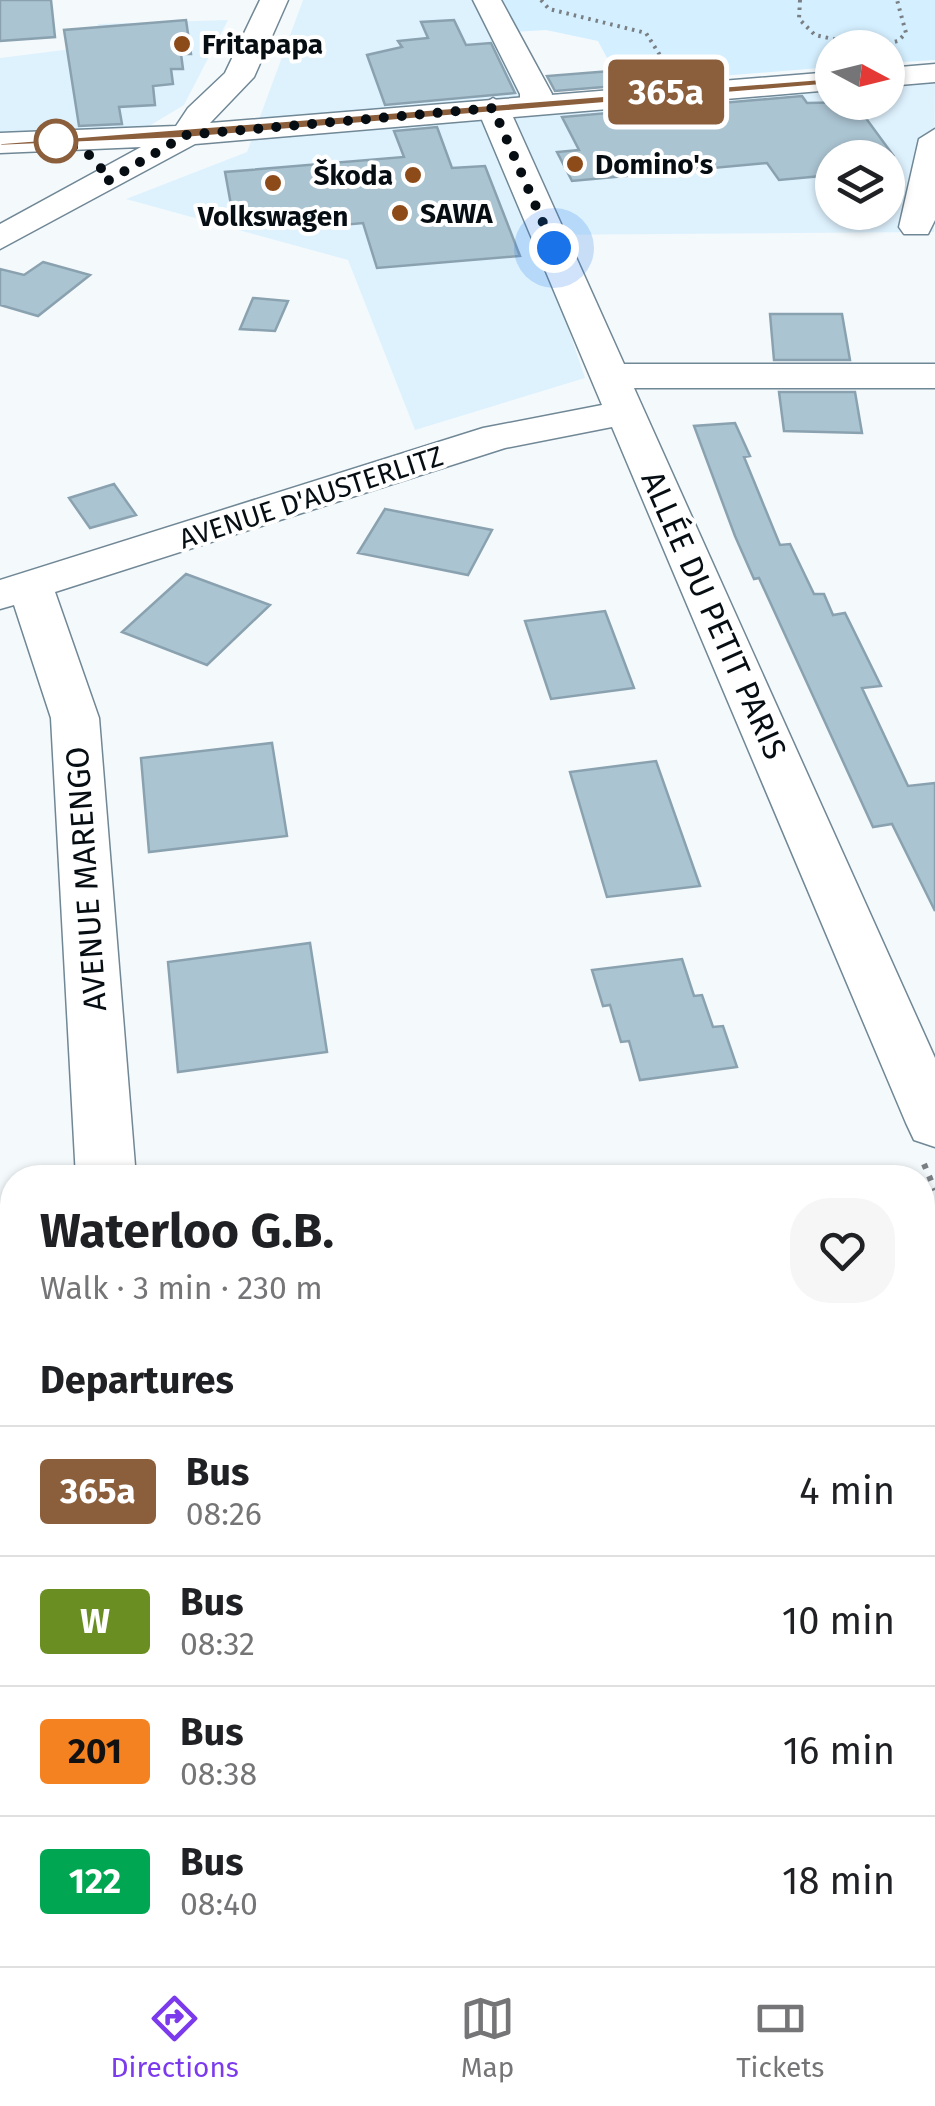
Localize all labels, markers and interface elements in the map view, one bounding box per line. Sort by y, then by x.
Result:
place label: Fritapapa [202,28,323,61]
north arrow [815,30,905,120]
map controls [815,30,905,230]
marker: Fritapapa [171,33,193,55]
line badge: 365a [596,59,736,124]
text: 365a [628,71,704,113]
unlabelled marker [35,120,77,162]
button: layers [815,140,905,230]
place label: Domino's [595,148,713,181]
marker: Domino's [564,153,586,175]
place label: Škoda [313,158,393,192]
marker: Škoda [402,164,424,186]
marker: Volkswagen [262,172,284,194]
place label: SAWA [420,197,493,230]
place label: Volkswagen [197,200,348,233]
marker: SAWA [389,202,411,224]
your location [529,223,579,273]
street label: AVENUE D'AUSTERLITZ [175,439,447,556]
street label: ALLÉE DU PETIT PARIS [633,465,795,765]
street label: AVENUE MARENGO [58,745,114,1013]
button: heart [790,1198,895,1303]
text: Waterloo G.B. [40,1202,334,1260]
text: Walk · 3 min · 230 m [40,1269,323,1307]
text: Departures [40,1357,234,1403]
text: Bus [186,1449,249,1495]
text: 4 min [799,1468,895,1514]
text: 365a [60,1470,136,1512]
text: 08:26 [186,1495,262,1533]
text: Bus [180,1579,244,1625]
text: 10 min [782,1598,895,1644]
text: W [80,1600,110,1642]
text: 08:32 [180,1625,255,1663]
text: Bus [180,1709,244,1755]
text: 16 min [783,1728,895,1774]
text: 201 [68,1730,122,1772]
text: 08:38 [180,1755,257,1793]
text: Bus [180,1839,244,1885]
text: 18 min [782,1858,895,1904]
text: 122 [69,1860,121,1902]
text: 08:40 [180,1885,258,1923]
tab: Directions [111,1991,239,2084]
tab: Map [460,1991,515,2084]
tab: Tickets [736,1991,824,2084]

